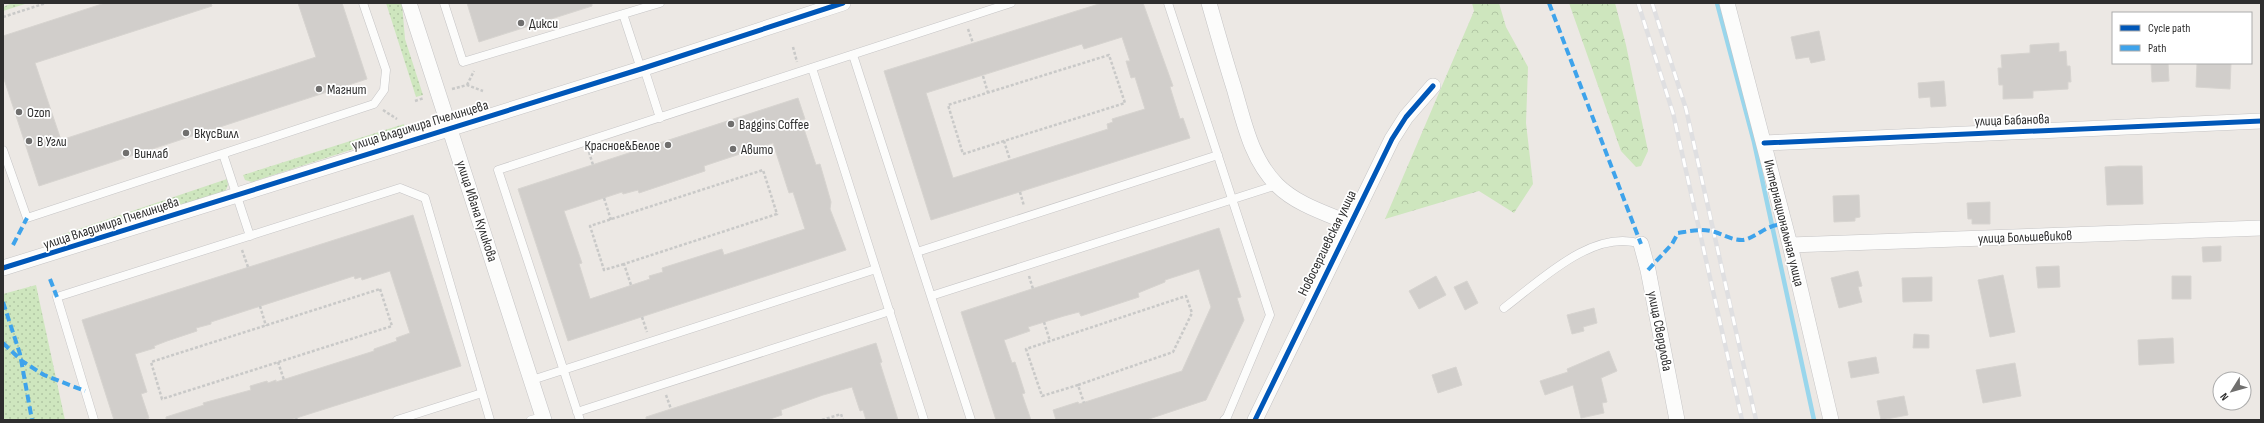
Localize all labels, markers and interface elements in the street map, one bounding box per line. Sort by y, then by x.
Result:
legend [2112,12,2252,64]
place label: Дикси [529,15,558,32]
marker: Дикси [516,18,526,28]
text: Cycle path [2148,21,2190,36]
text: Path [2148,41,2166,56]
place label: Магнит [327,81,367,98]
marker: Магнит [314,84,324,94]
street label: улица Владимира Пчелинцева [350,96,490,154]
place label: Ozon [27,104,51,121]
marker: Ozon [14,107,24,117]
street label: улица Бабанова [1974,110,2050,130]
place label: Baggins Coffee [739,116,809,133]
marker: Baggins Coffee [726,119,736,129]
place label: ВкусВилл [194,125,239,142]
marker: ВкусВилл [181,128,191,138]
place label: В Угли [37,133,67,150]
marker: В Угли [24,136,34,146]
place label: Красное&Белое [585,137,660,154]
marker: Красное&Белое [663,140,673,150]
place label: Авито [740,141,774,158]
marker: Авито [728,144,738,154]
place label: Винлаб [134,145,168,162]
marker: Винлаб [121,148,131,158]
street label: улица Ивана Куликова [453,158,501,264]
street label: Интернациональная улица [1760,158,1808,288]
street label: Новосергиевская улица [1294,187,1360,299]
street label: улица Владимира Пчелинцева [41,193,181,253]
street label: улица Большевиков [1977,227,2073,247]
street label: улица Свердлова [1644,289,1676,373]
north arrow [2212,371,2252,411]
text: N [2217,390,2231,403]

